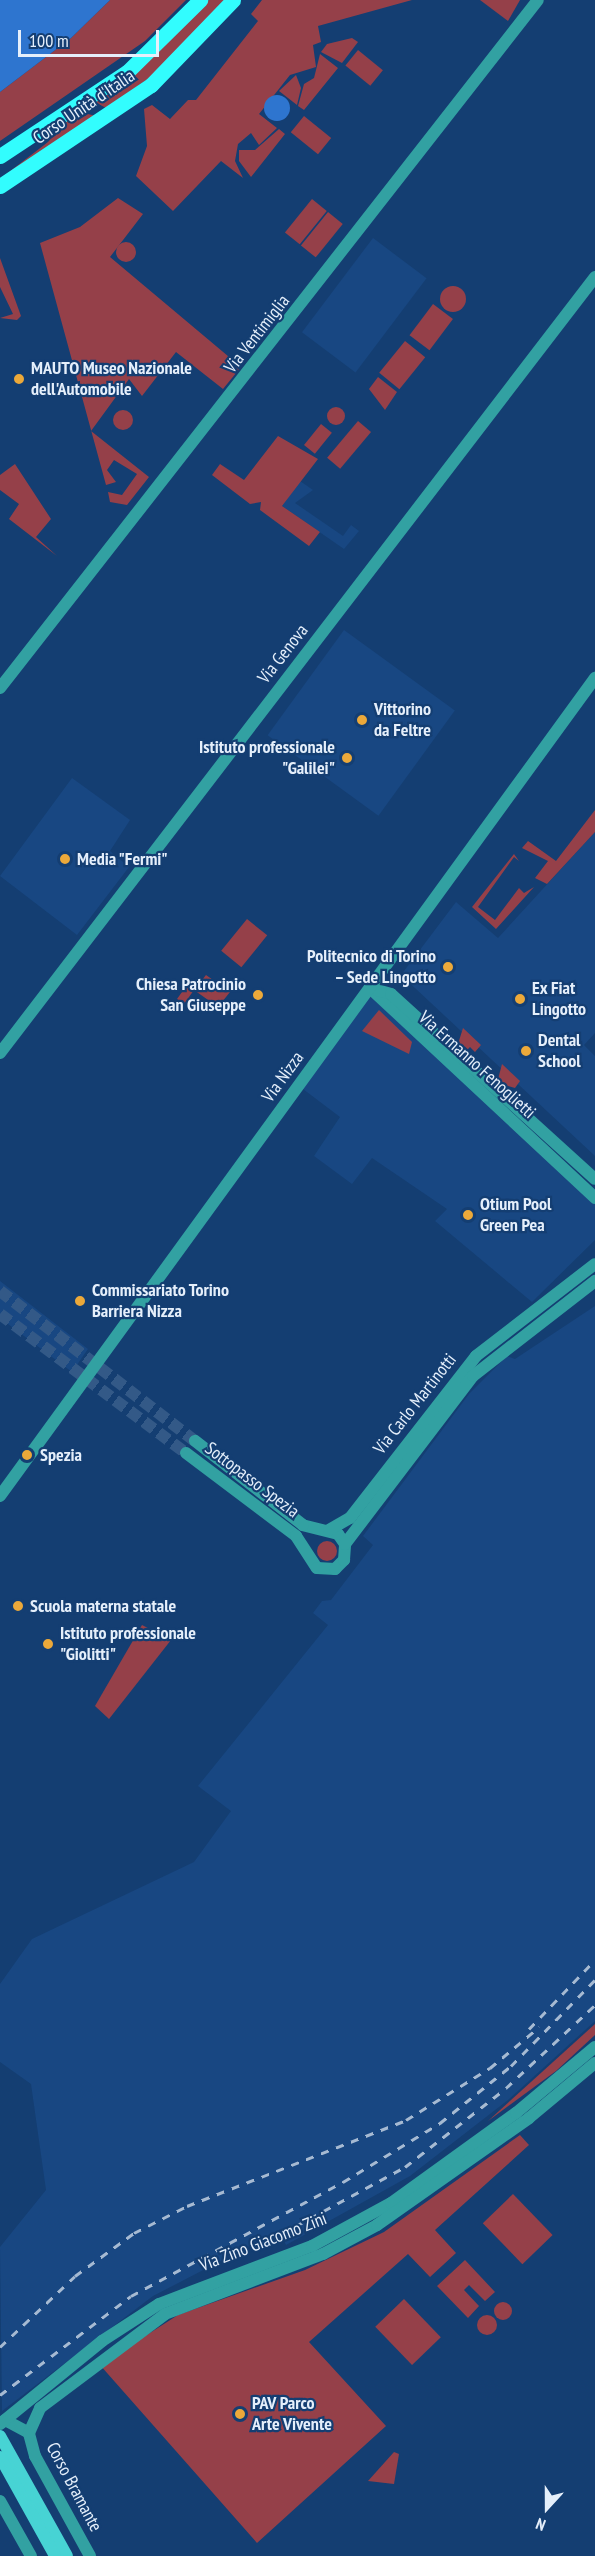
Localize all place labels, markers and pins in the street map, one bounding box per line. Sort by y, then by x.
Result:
place label: MAUTO Museo Nazionale dell'Automobile [31,358,192,400]
marker: MAUTO Museo Nazionale dell'Automobile [12,372,26,386]
place label: Vittorino da Feltre [374,699,431,742]
marker: Vittorino da Feltre [355,713,369,727]
place label: Istituto professionale "Galilei" [199,737,335,780]
marker: Istituto professionale "Galilei" [340,751,354,765]
place label: Media "Fermi" [77,848,169,870]
marker: Media "Fermi" [58,852,72,866]
place label: Politecnico di Torino – Sede Lingotto [307,946,436,988]
marker: Politecnico di Torino – Sede Lingotto [441,960,455,974]
place label: Chiesa Patrocinio San Giuseppe [136,974,246,1016]
place label: Ex Fiat Lingotto [532,978,586,1020]
marker: Chiesa Patrocinio San Giuseppe [251,988,265,1002]
marker: Ex Fiat Lingotto [513,992,527,1006]
place label: Dental School [538,1030,581,1072]
marker: Dental School [519,1044,533,1058]
place label: Otium Pool Green Pea [480,1194,551,1236]
marker: Otium Pool Green Pea [461,1208,475,1222]
place label: Commissariato Torino Barriera Nizza [92,1280,229,1322]
marker: Commissariato Torino Barriera Nizza [73,1294,87,1308]
place label: Spezia [40,1444,82,1466]
marker: Spezia [18,1446,36,1464]
place label: Scuola materna statale [30,1595,176,1617]
marker: Scuola materna statale [11,1599,25,1613]
place label: Istituto professionale "Giolitti" [60,1623,196,1666]
marker: Istituto professionale "Giolitti" [41,1637,55,1651]
place label: PAV Parco Arte Vivente [252,2393,332,2436]
marker: PAV Parco Arte Vivente [233,2407,247,2421]

